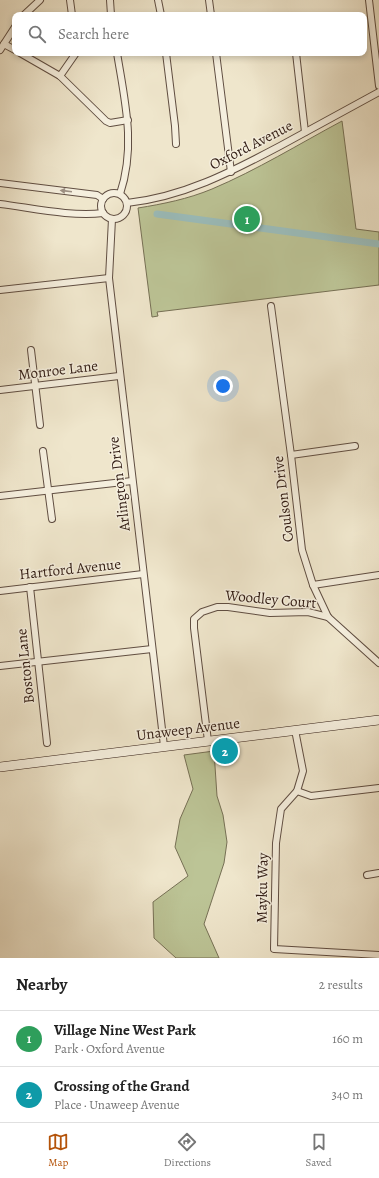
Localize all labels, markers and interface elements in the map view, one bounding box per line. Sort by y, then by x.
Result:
search box [12,12,367,56]
icon: search [26,23,48,45]
text: Search here [58,24,129,44]
street label: Oxford Avenue [206,115,296,175]
one-way arrow [60,188,72,194]
pin: 1 [234,204,260,234]
street label: Monroe Lane [17,355,99,385]
your location [213,376,233,396]
street label: Arlington Drive [103,435,135,533]
street label: Coulson Drive [268,454,298,543]
street label: Hartford Avenue [18,554,122,584]
street label: Woodley Court [224,585,317,613]
street label: Boston Lane [11,627,39,705]
street label: Unaweep Avenue [135,713,241,745]
pin: 2 [212,736,238,766]
street label: Mayku Way [251,852,273,924]
text: Nearby [16,973,67,996]
text: 2 results [319,976,363,993]
text: Village Nine West Park [54,1020,196,1040]
text: 1 [27,1030,31,1047]
text: 160 m [332,1030,363,1047]
text: Park · Oxford Avenue [54,1040,165,1057]
text: Crossing of the Grand [54,1076,189,1096]
text: 2 [26,1086,32,1103]
text: 340 m [331,1086,363,1103]
text: Place · Unaweep Avenue [54,1096,180,1113]
tab: Map [47,1131,69,1170]
tab: Directions [164,1131,211,1170]
tab: Saved [306,1131,332,1170]

